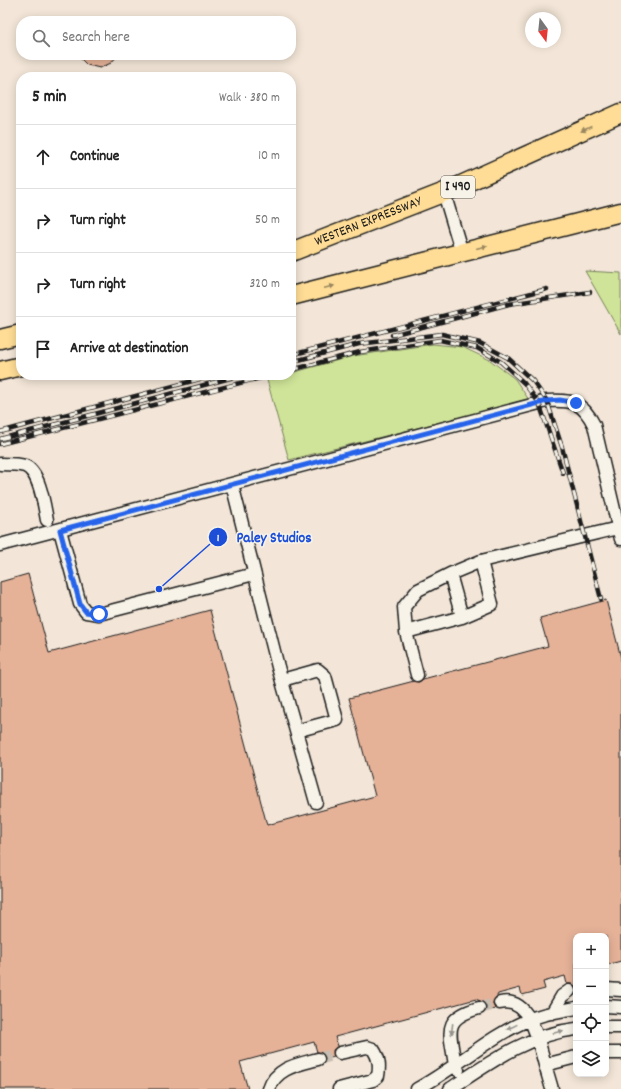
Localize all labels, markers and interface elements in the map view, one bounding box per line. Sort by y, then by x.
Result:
north arrow [525,12,561,48]
search box [16,16,296,60]
icon: search [30,27,52,49]
text: Search here [62,27,130,49]
text: 5 min [32,86,66,110]
text: Walk · 380 m [219,89,280,108]
one-way arrow [580,126,591,132]
icon: ahead [32,146,54,168]
text: Continue [70,146,119,168]
text: 10 m [258,147,280,166]
road number: I 490 [441,176,475,198]
street label: WESTERN EXPRESSWAY [312,192,426,252]
icon: right [32,210,54,232]
text: Turn right [70,210,126,232]
text: 50 m [255,211,280,230]
one-way arrow [476,244,488,250]
icon: right [32,274,54,296]
text: Turn right [70,274,126,296]
text: 320 m [250,275,280,294]
one-way arrow [323,283,335,289]
icon: arrive [32,338,54,360]
text: Arrive at destination [70,338,188,360]
route end [567,394,585,412]
callout: Paley Studios [208,523,319,550]
text: Paley Studios [237,528,311,550]
text: 1 [217,530,220,547]
route start [90,605,108,623]
map controls [573,933,609,1077]
button: + [573,933,609,969]
button: − [573,969,609,1005]
button: locate [573,1005,609,1041]
one-way arrow [449,1023,455,1035]
one-way arrow [506,1024,518,1030]
one-way arrow [552,1029,564,1035]
button: layers [573,1041,609,1077]

